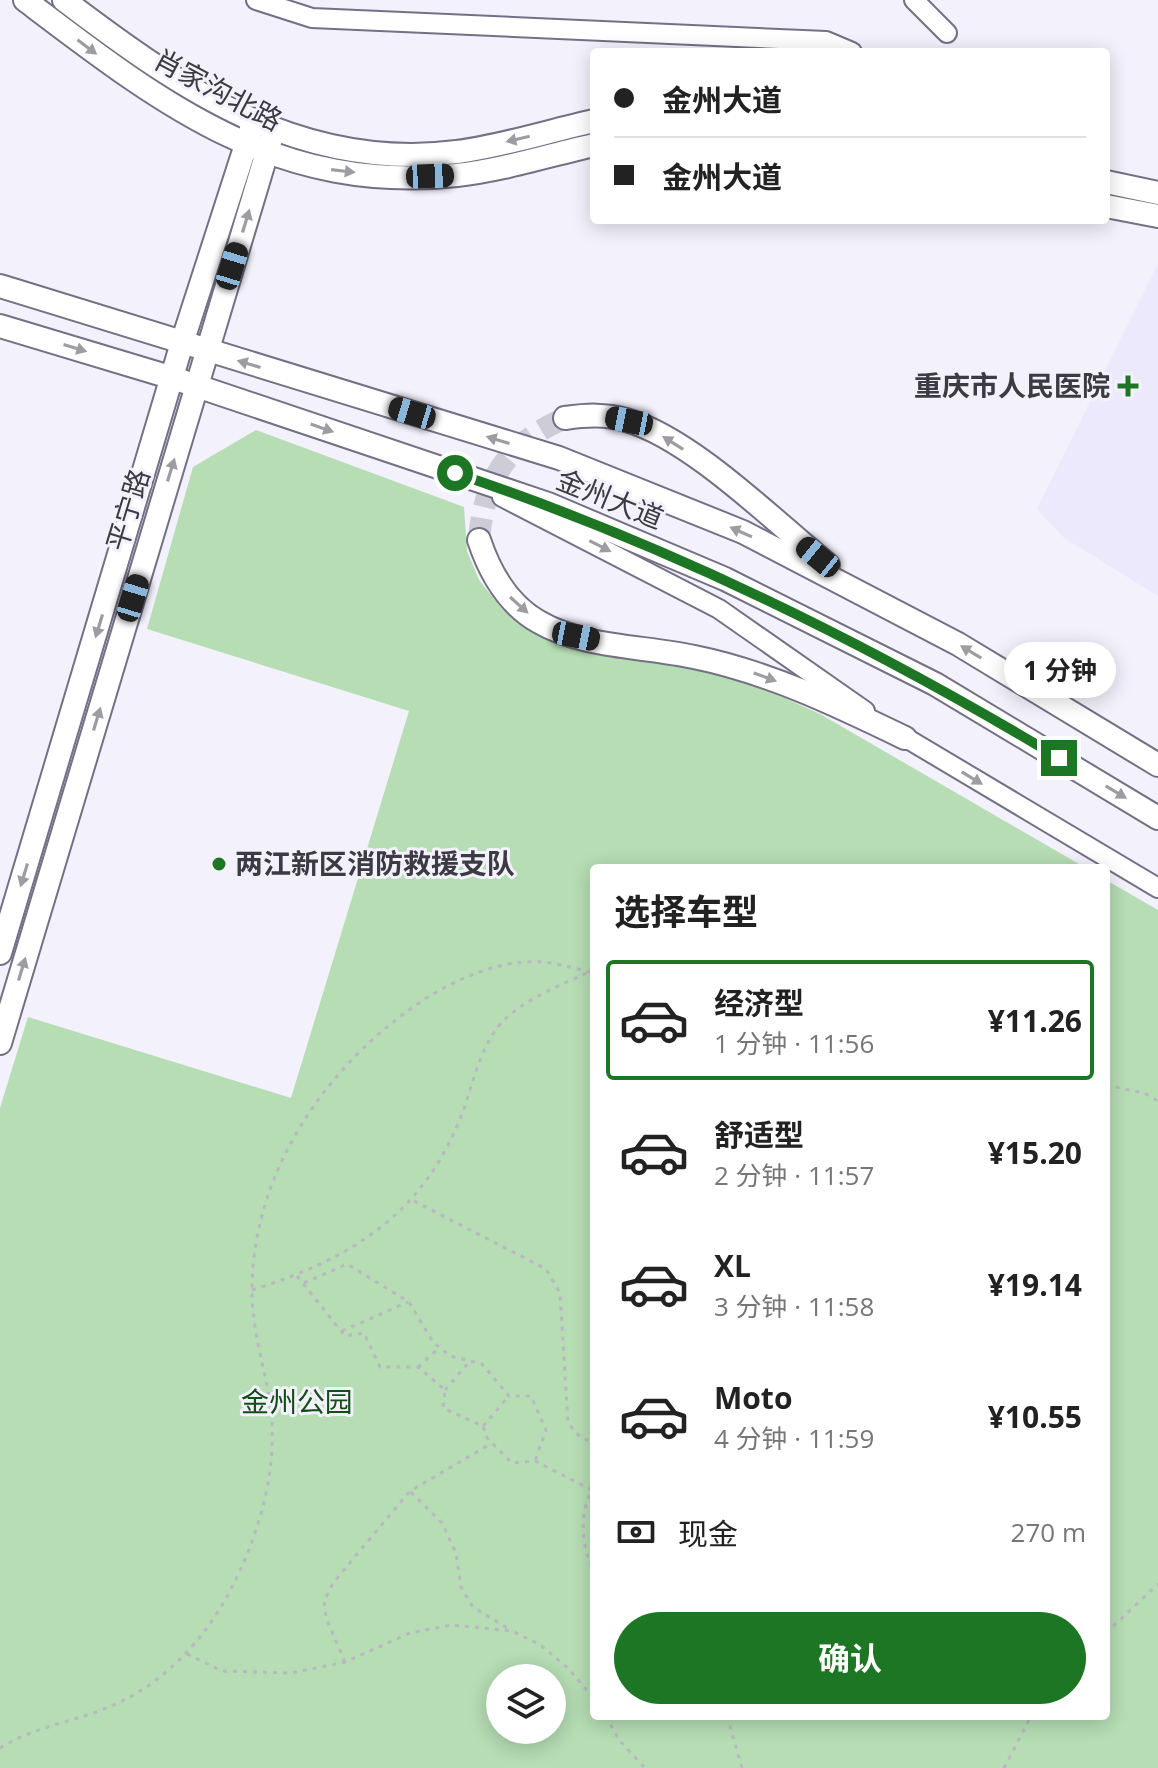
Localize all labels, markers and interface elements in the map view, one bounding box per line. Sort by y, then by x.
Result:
one-way arrow [77,39,98,54]
street label: 肖家沟北路 [148,39,289,139]
text: 金州大道 [662,79,782,120]
one-way arrow [505,133,530,145]
text: 金州大道 [662,156,782,197]
car [406,163,454,189]
one-way arrow [331,165,356,178]
one-way arrow [240,209,253,233]
car [214,240,250,292]
one-way arrow [63,343,87,355]
one-way arrow [237,357,261,370]
place label: 重庆市人民医院 [914,366,1110,404]
marker: 重庆市人民医院 [1117,375,1139,397]
car [386,395,438,431]
car [603,405,655,437]
one-way arrow [310,423,334,435]
one-way arrow [486,433,510,445]
one-way arrow [662,437,684,451]
route start [437,455,473,491]
one-way arrow [165,458,178,482]
street label: 金州大道 [551,459,669,537]
street label: 平宁路 [97,464,157,555]
one-way arrow [729,525,753,538]
car [792,533,844,581]
one-way arrow [588,540,611,553]
car [115,572,151,624]
one-way arrow [508,596,528,613]
one-way arrow [92,614,105,638]
car [550,620,602,652]
callout: 1 分钟 [1003,642,1115,698]
one-way arrow [960,646,982,660]
text: 1 分钟 [1023,652,1097,688]
one-way arrow [753,672,777,684]
one-way arrow [91,707,104,731]
route end [1041,740,1077,776]
one-way arrow [961,771,983,785]
one-way arrow [1105,785,1127,799]
place label: 两江新区消防救援支队 [235,844,515,882]
marker: 两江新区消防救援支队 [210,855,228,873]
one-way arrow [17,863,30,887]
text: 选择车型 [614,887,758,936]
one-way arrow [16,956,29,980]
text: 经济型 [714,982,804,1023]
icon: car [618,984,690,1056]
text: ¥11.26 [988,1000,1082,1041]
text: 1 分钟 · 11:56 [714,1025,874,1061]
text: 舒适型 [714,1114,804,1155]
icon: car [618,1116,690,1188]
text: ¥15.20 [988,1132,1082,1173]
text: 2 分钟 · 11:57 [714,1157,874,1193]
text: XL [714,1245,751,1286]
icon: car [618,1248,690,1320]
text: ¥19.14 [988,1264,1082,1305]
text: 3 分钟 · 11:58 [714,1288,874,1324]
text: Moto [714,1377,792,1418]
icon: car [618,1380,690,1452]
park label: 金州公园 [241,1382,353,1420]
text: ¥10.55 [988,1396,1082,1437]
text: 4 分钟 · 11:59 [714,1420,874,1456]
icon: cash [614,1510,658,1554]
text: 现金 [678,1513,738,1554]
text: 270 m [1011,1514,1086,1550]
button: 确认 [614,1612,1086,1704]
map controls [486,1664,566,1744]
button: layers [486,1664,566,1744]

